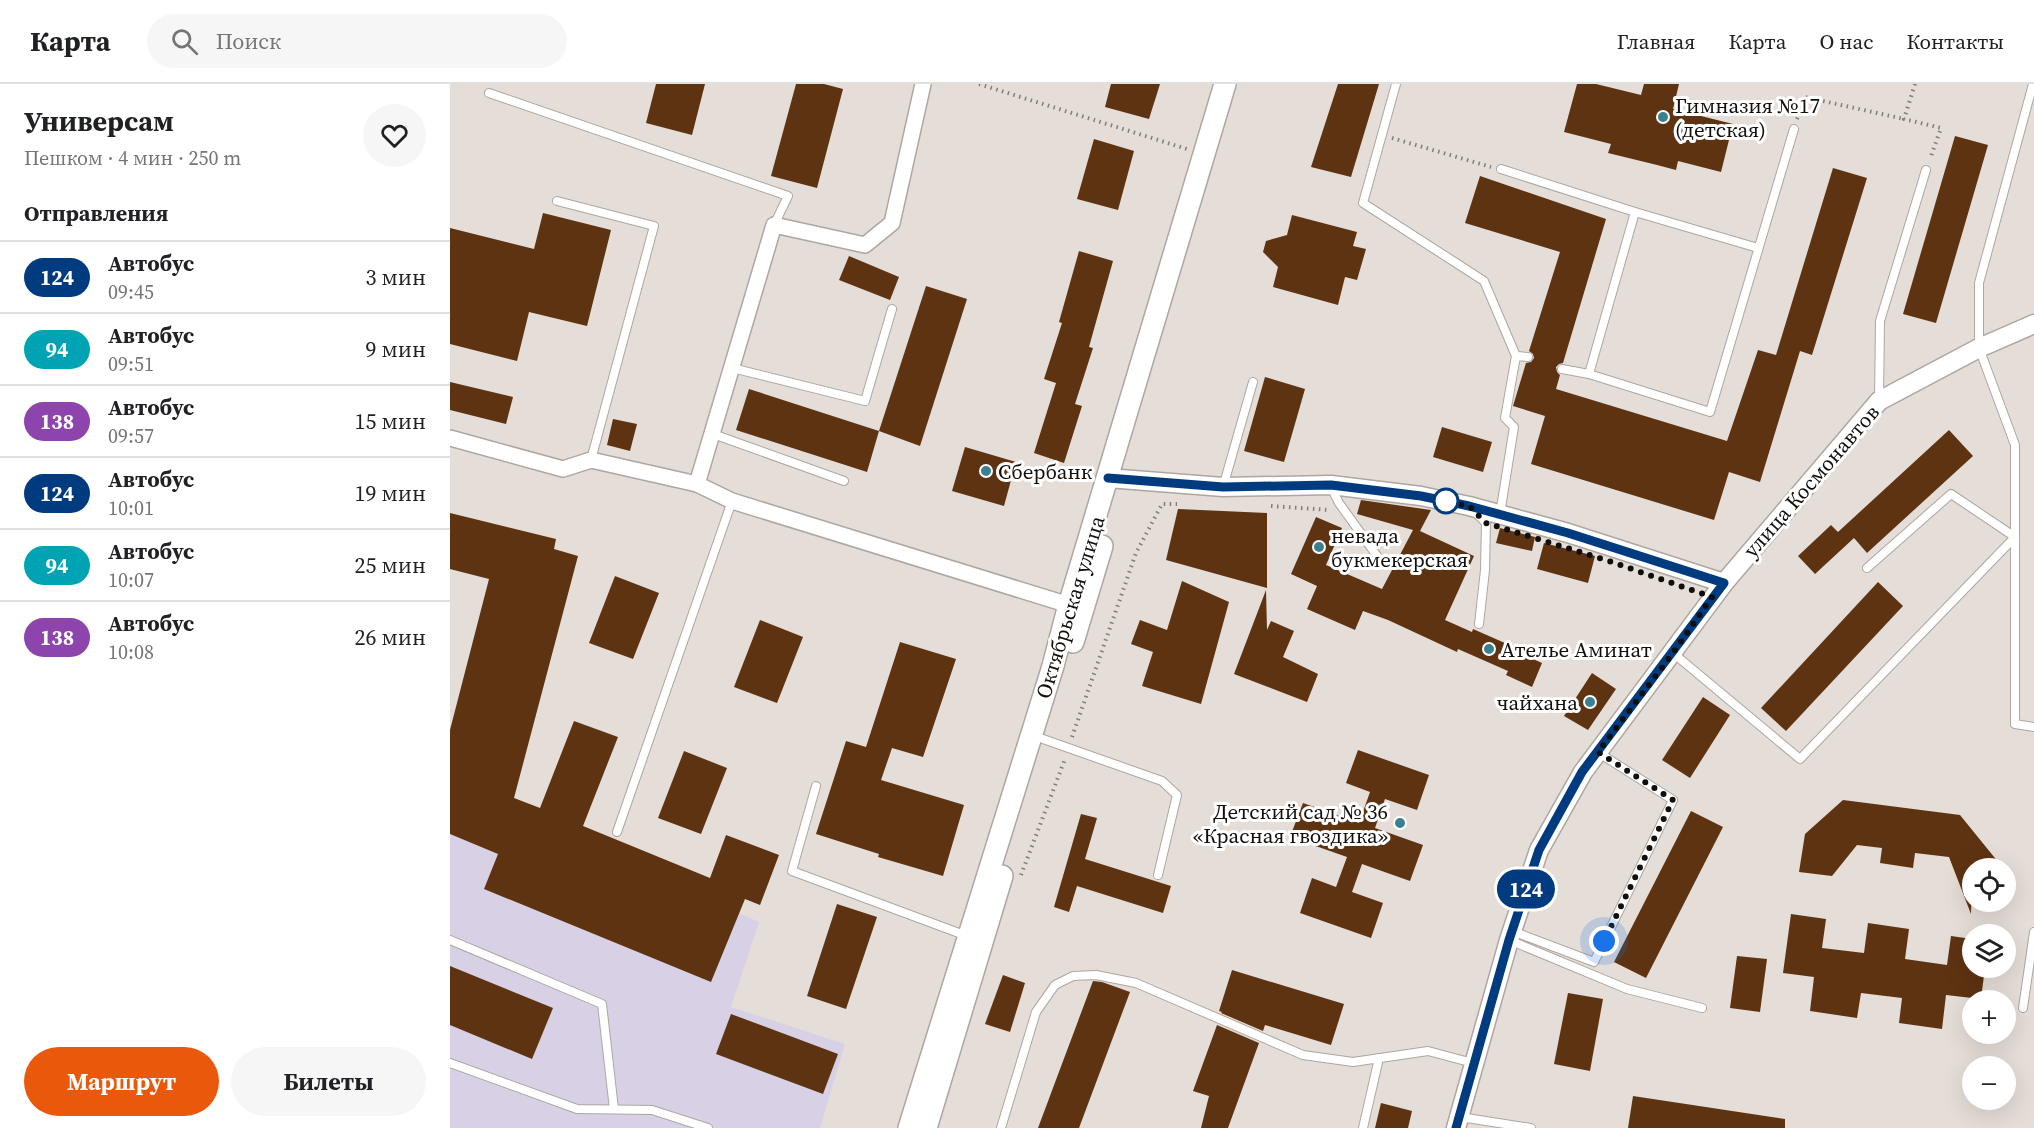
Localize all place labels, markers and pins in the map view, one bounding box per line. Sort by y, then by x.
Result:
place label: Гимназия №17 (детская) [1675,91,1820,144]
marker: Гимназия №17 (детская) [1656,110,1670,124]
place label: Сбербанк [998,457,1093,486]
marker: Сбербанк [979,464,993,478]
unlabelled marker [1433,488,1459,514]
place label: невада букмекерская [1331,521,1468,574]
marker: невада букмекерская [1312,540,1326,554]
place label: Ателье Аминат [1501,635,1652,664]
marker: Ателье Аминат [1482,642,1496,656]
place label: чайхана [1497,688,1578,717]
marker: чайхана [1583,695,1597,709]
place label: Детский сад № 36 «Красная гвоздика» [1193,797,1388,850]
marker: Детский сад № 36 «Красная гвоздика» [1393,816,1407,830]

